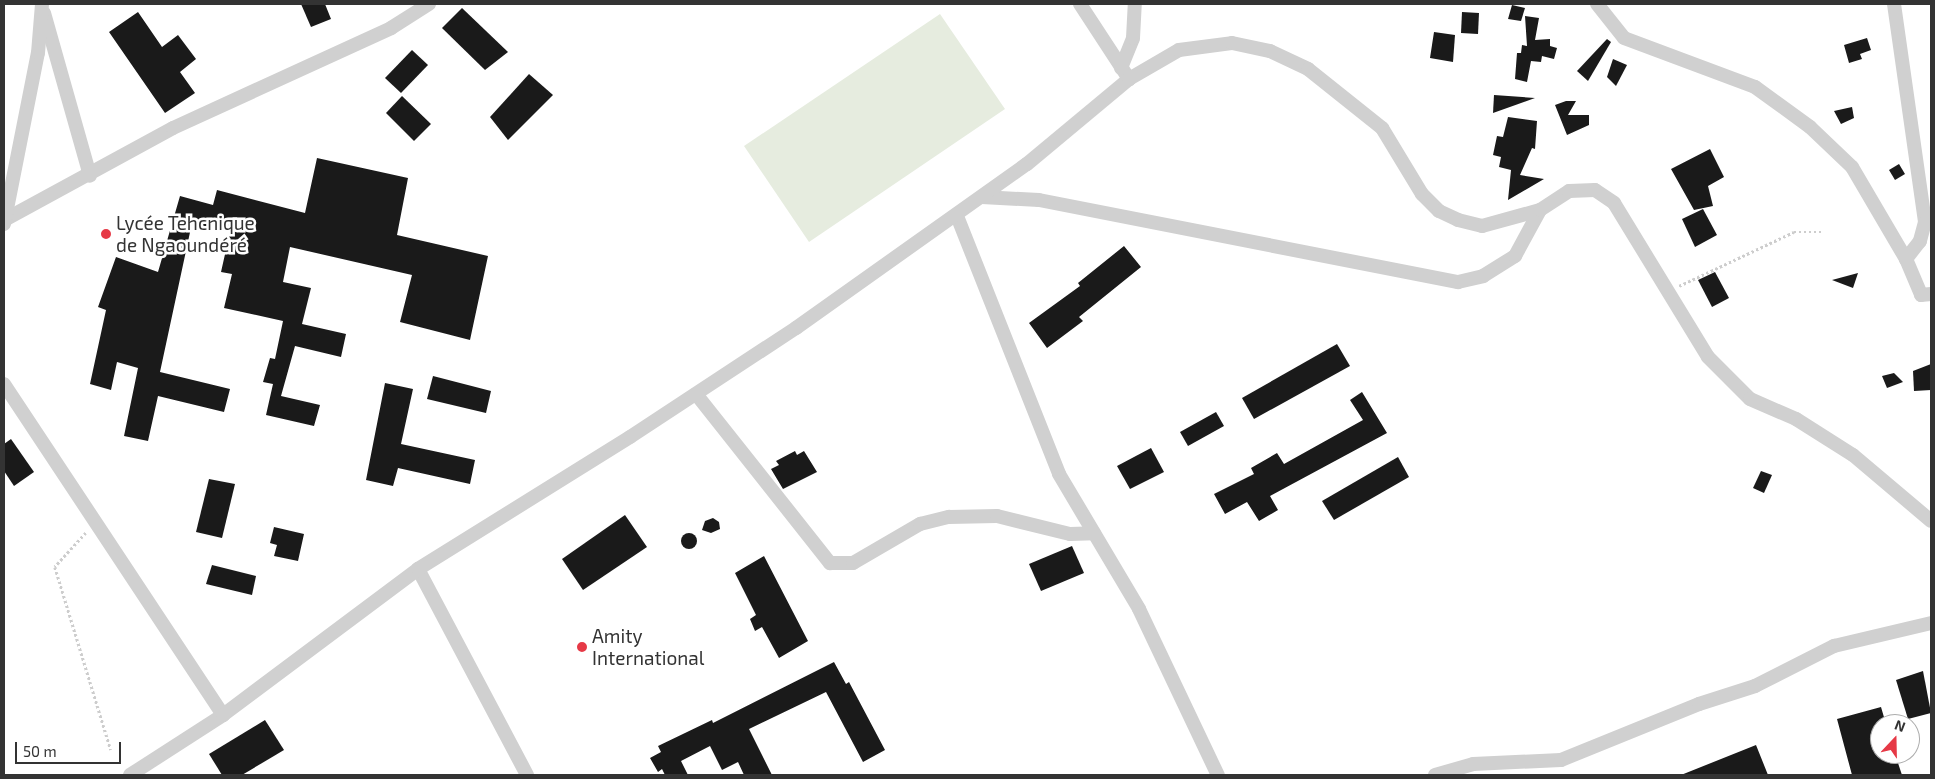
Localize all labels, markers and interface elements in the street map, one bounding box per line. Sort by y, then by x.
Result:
place label: Lycée Tehcnique de Ngaoundéré [116,212,255,256]
marker: Lycée Tehcnique de Ngaoundéré [100,228,112,240]
place label: Amity International [592,625,704,669]
marker: Amity International [576,641,588,653]
north arrow [1870,714,1920,764]
text: N [1892,716,1908,735]
scale bar [18,732,124,764]
text: 50 m [23,742,57,760]

